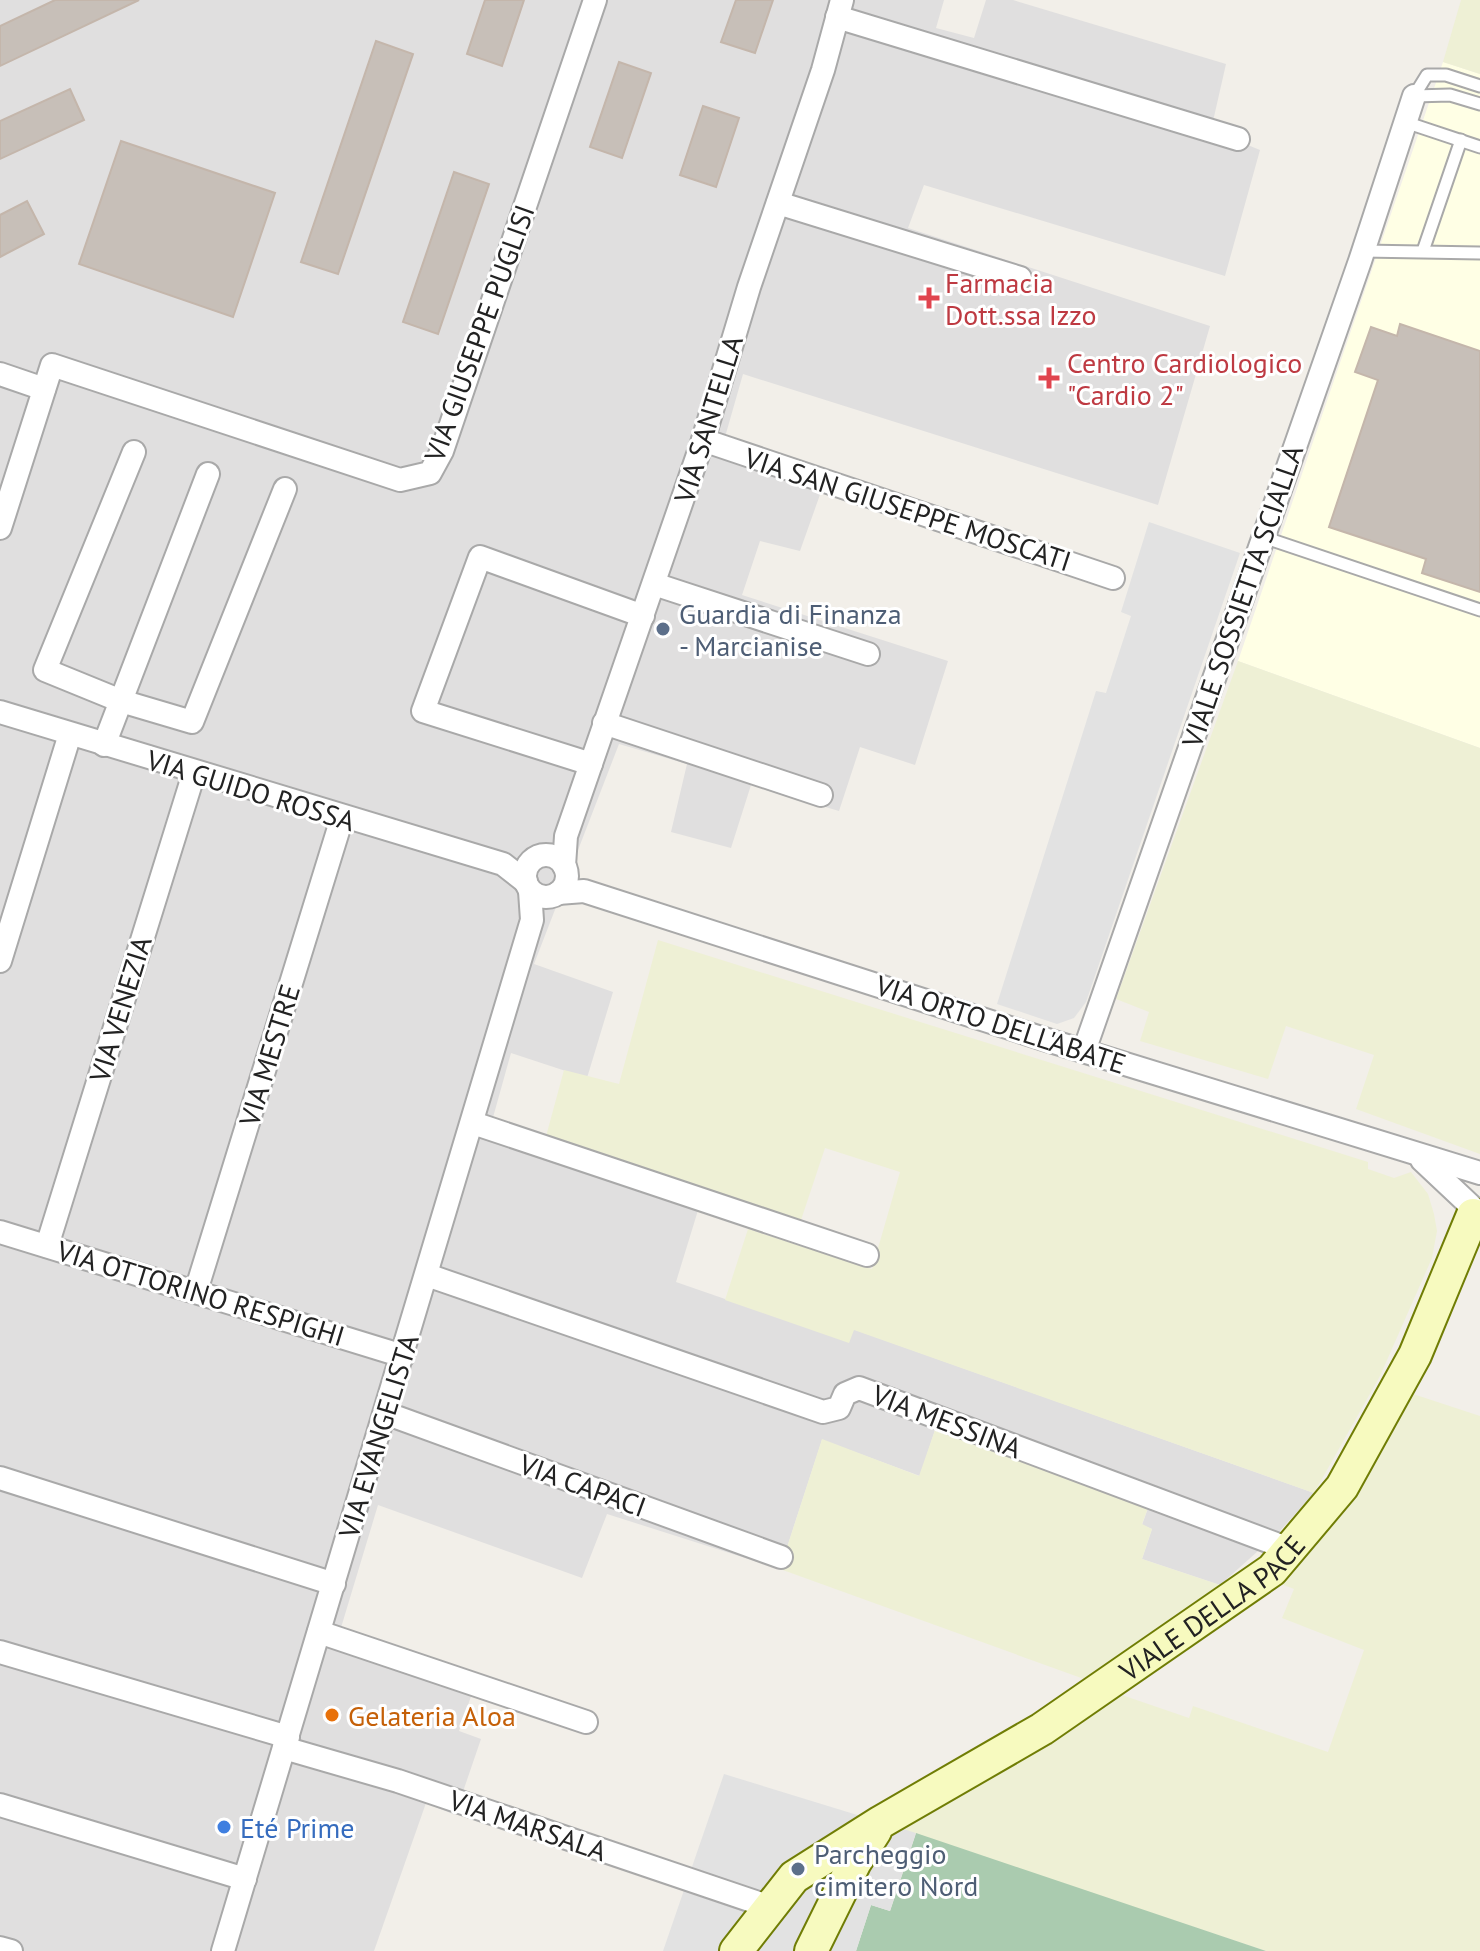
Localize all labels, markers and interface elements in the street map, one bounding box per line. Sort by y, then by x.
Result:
street label: VIA GIUSEPPE PUGLISI [415,200,543,467]
place label: Farmacia Dott.ssa Izzo [945,264,1096,333]
marker: Farmacia Dott.ssa Izzo [920,289,938,307]
street label: VIA SANTELLA [665,330,751,508]
place label: Centro Cardiologico "Cardio 2" [1067,344,1302,413]
marker: Centro Cardiologico "Cardio 2" [1038,367,1060,389]
street label: VIA SAN GIUSEPPE MOSCATI [739,438,1076,579]
street label: VIALE SOSSIETTA SCIALLA [1172,439,1311,753]
place label: Guardia di Finanza - Marcianise [679,595,902,664]
marker: Guardia di Finanza - Marcianise [654,620,672,638]
street label: VIA GUIDO ROSSA [141,740,360,839]
street label: VIA VENEZIA [80,931,160,1087]
street label: VIA ORTO DELL'ABATE [870,966,1131,1082]
street label: VIA MESTRE [230,980,308,1131]
street label: VIA OTTORINO RESPIGHI [52,1231,349,1354]
street label: VIA EVANGELISTA [329,1329,427,1543]
street label: VIA MESSINA [866,1375,1028,1467]
street label: VIA CAPACI [514,1445,651,1525]
street label: VIALE DELLA PACE [1111,1527,1313,1689]
place label: Gelateria Aloa [348,1697,516,1734]
marker: Gelateria Aloa [323,1706,341,1724]
street label: VIA MARSALA [443,1780,612,1869]
place label: Eté Prime [240,1809,355,1846]
marker: Eté Prime [215,1818,233,1836]
place label: Parcheggio cimitero Nord [814,1835,978,1904]
marker: Parcheggio cimitero Nord [789,1860,807,1878]

